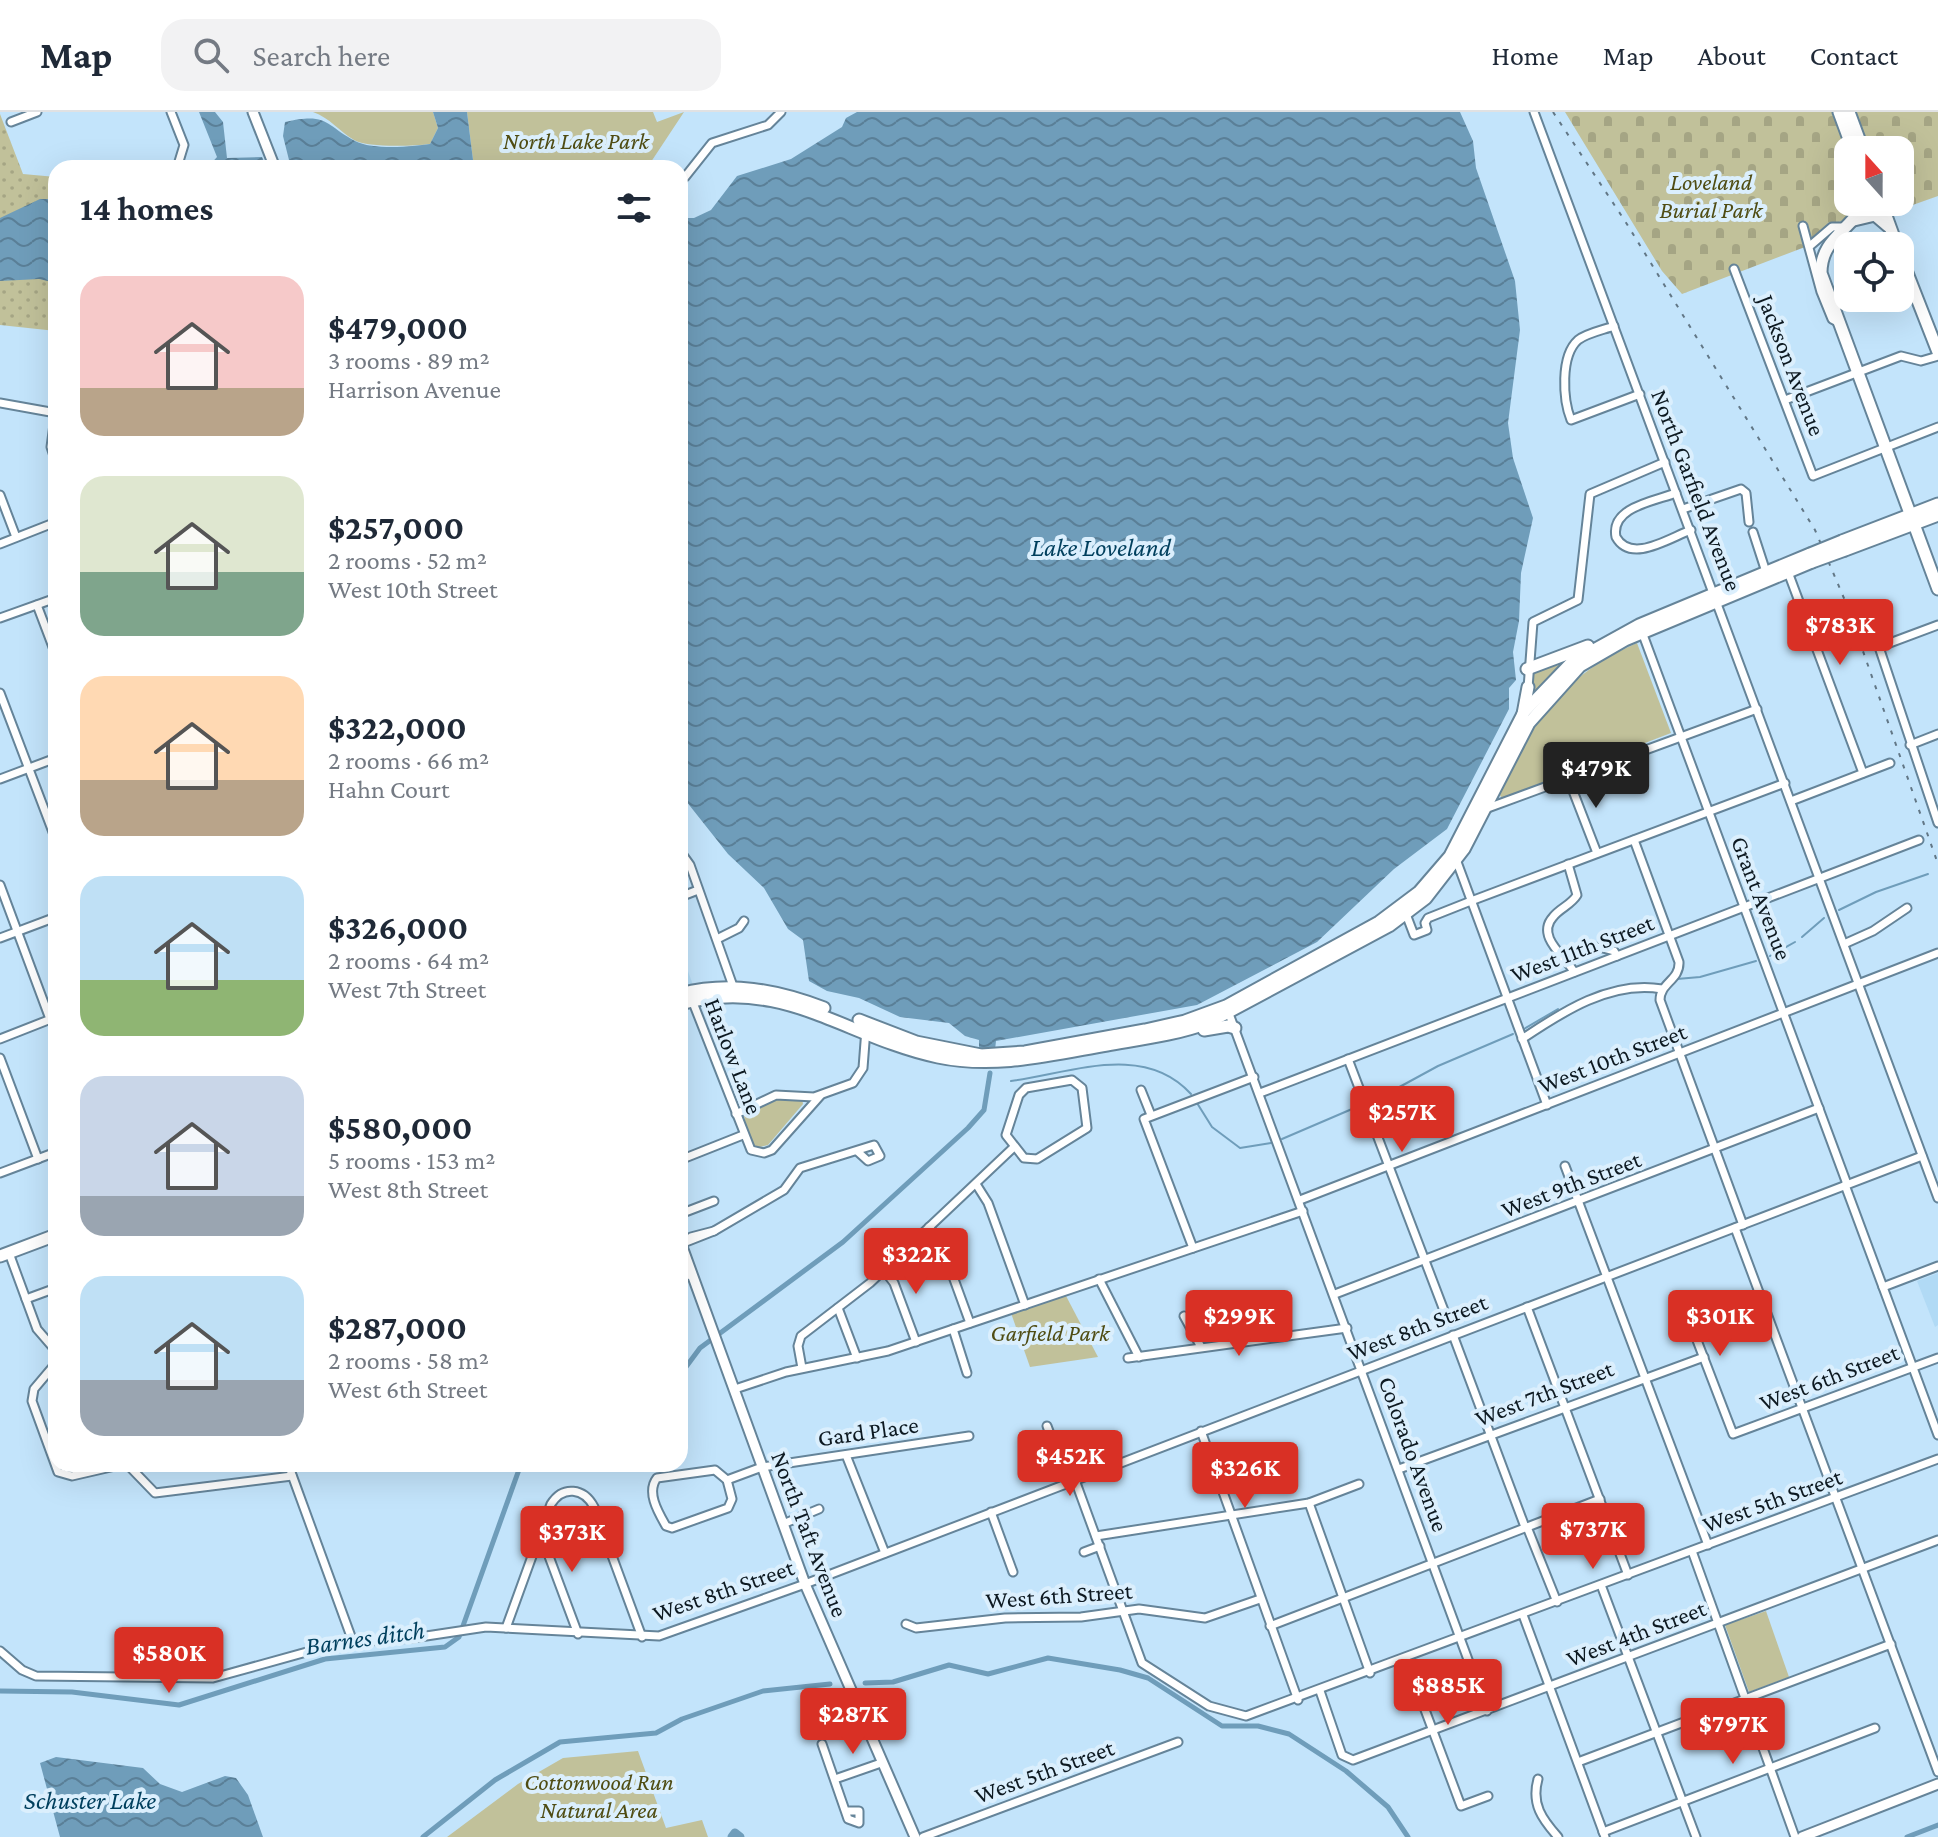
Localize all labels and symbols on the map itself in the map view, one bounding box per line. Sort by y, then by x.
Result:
park label: North Lake Park [503,127,651,154]
north arrow [1834,136,1914,216]
park label: Loveland Burial Park [1659,168,1764,223]
street label: Jackson Avenue [1752,289,1831,439]
street label: North Garfield Avenue [1646,385,1748,595]
water label: Lake Loveland [1031,533,1172,562]
pin: $783K [1784,599,1896,667]
pin: $479K [1540,742,1652,810]
street label: Grant Avenue [1726,832,1798,964]
street label: West 11th Street [1507,908,1658,988]
street label: Harlow Lane [700,994,768,1118]
street label: West 10th Street [1534,1017,1691,1099]
pin: $257K [1346,1086,1458,1154]
street label: West 9th Street [1497,1145,1646,1223]
pin: $322K [860,1228,972,1296]
street label: West 8th Street [1343,1288,1492,1366]
pin: $299K [1183,1290,1295,1358]
pin: $301K [1664,1290,1776,1358]
park label: Garfield Park [991,1319,1111,1346]
street label: West 6th Street [1756,1338,1903,1416]
street label: West 7th Street [1471,1354,1618,1432]
street label: Colorado Avenue [1373,1373,1455,1535]
street label: Gard Place [816,1411,920,1451]
pin: $452K [1014,1430,1126,1498]
pin: $326K [1189,1442,1301,1510]
street label: North Taft Avenue [766,1447,854,1621]
street label: West 5th Street [1699,1462,1846,1538]
pin: $737K [1537,1503,1649,1571]
pin: $373K [516,1506,628,1574]
street label: West 8th Street [649,1553,798,1627]
street label: West 6th Street [985,1576,1134,1614]
street label: West 4th Street [1562,1594,1711,1672]
water label: Barnes ditch [304,1615,426,1661]
pin: $580K [113,1627,225,1695]
pin: $885K [1392,1659,1504,1727]
pin: $287K [797,1688,909,1756]
pin: $797K [1677,1698,1789,1766]
street label: West 5th Street [971,1733,1118,1809]
park label: Cottonwood Run Natural Area [524,1768,674,1823]
water label: Schuster Lake [24,1786,156,1815]

